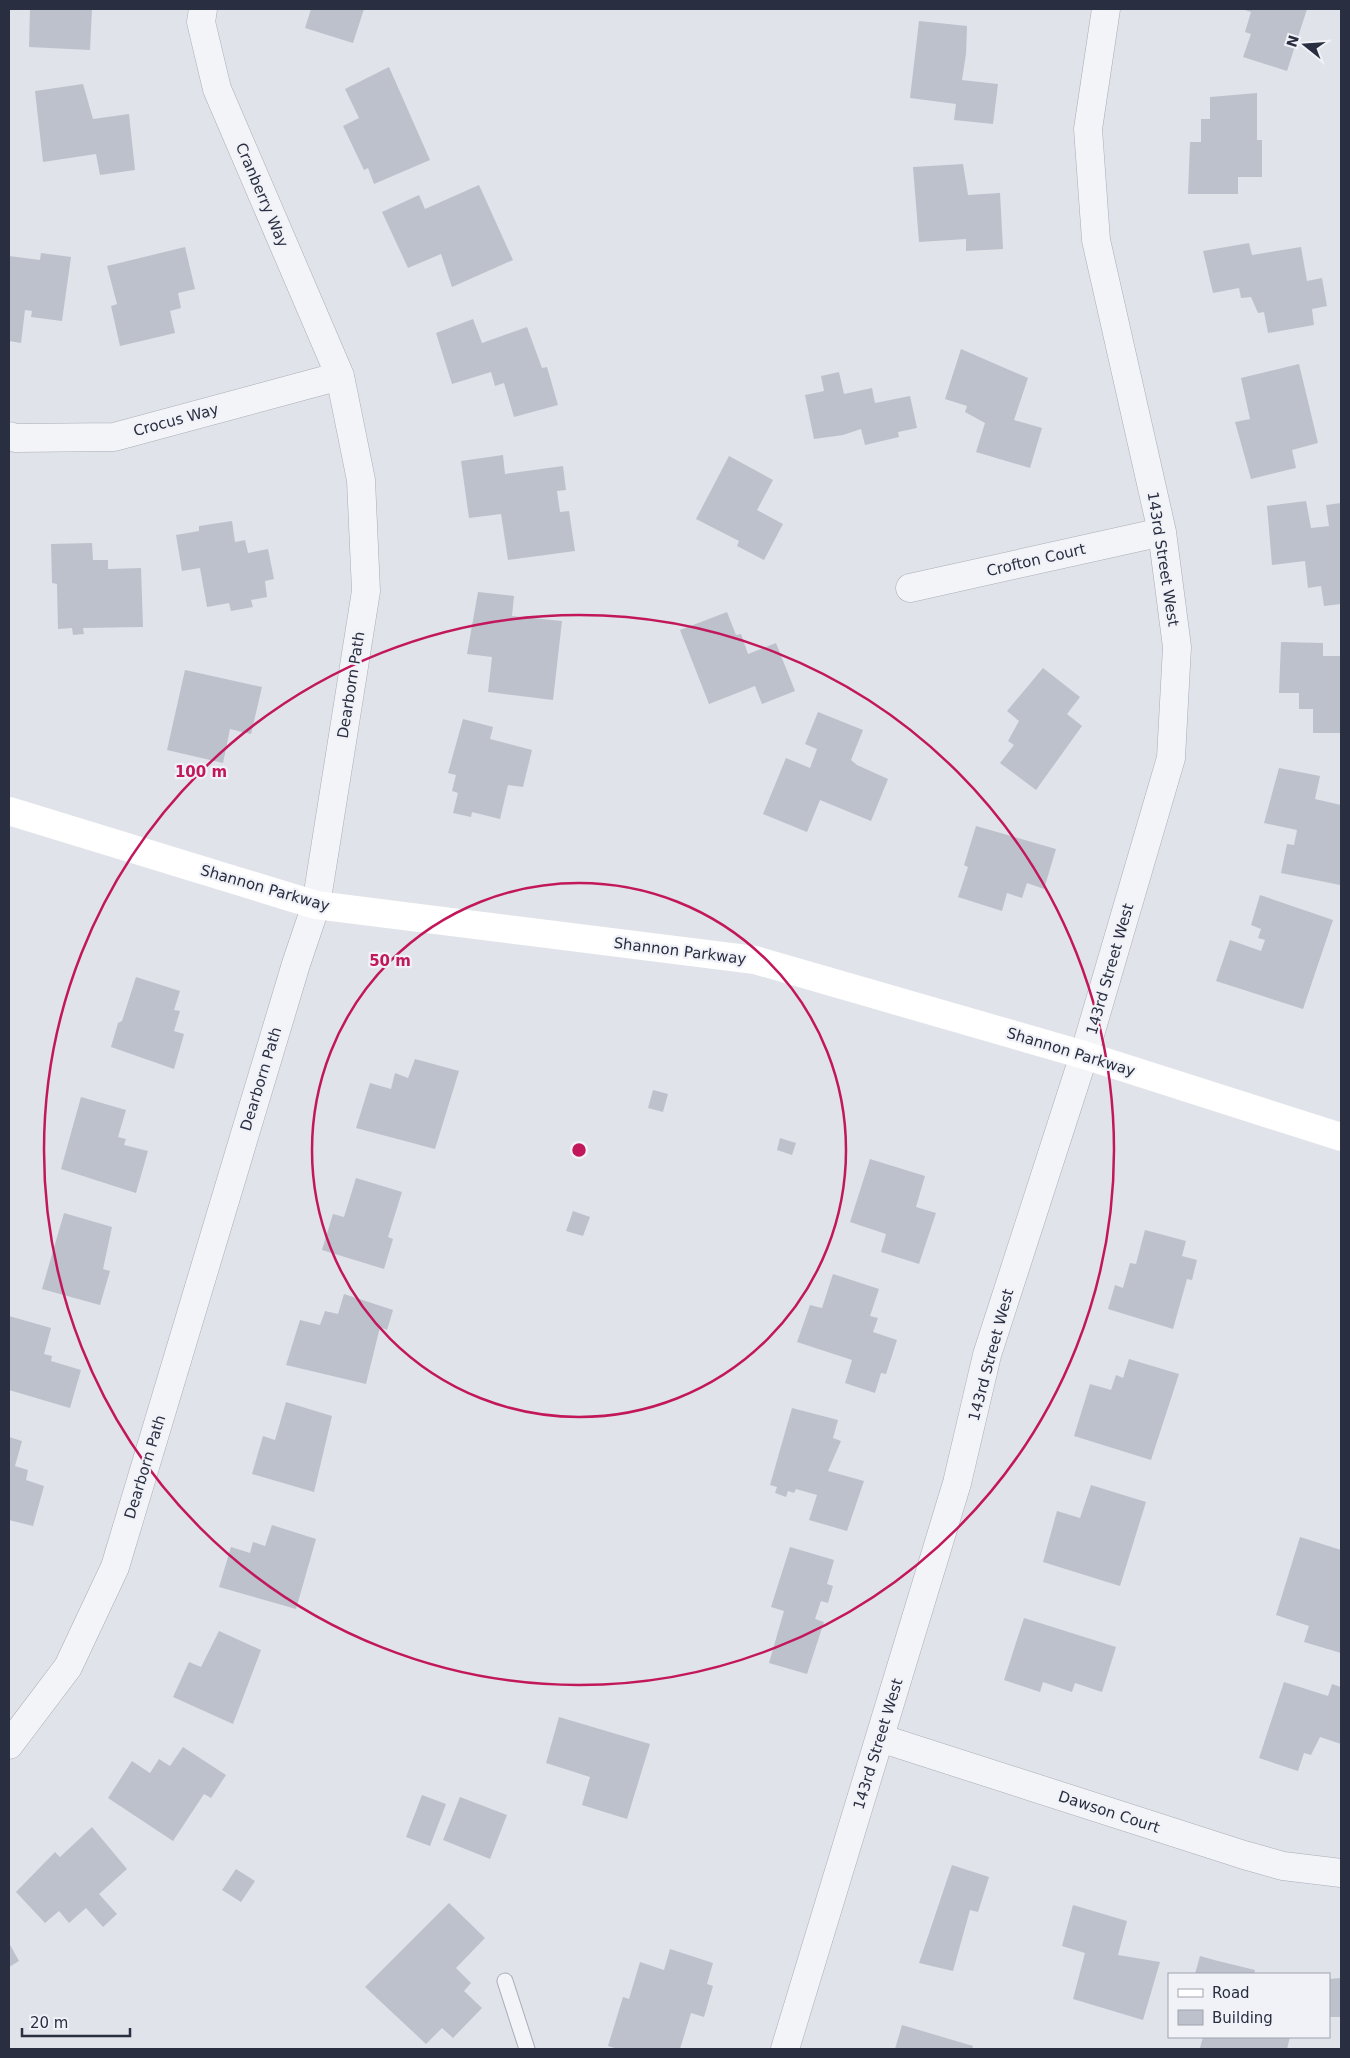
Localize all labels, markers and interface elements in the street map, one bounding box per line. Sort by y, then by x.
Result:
north arrow [1280,20,1330,70]
text: N [1283,33,1302,49]
street label: Cranberry Way [232,140,292,250]
street label: Crocus Way [131,400,221,440]
street label: 143rd Street West [1143,490,1183,628]
street label: Crofton Court [985,540,1087,580]
street label: Dearborn Path [334,630,368,740]
text: 100 m [175,763,227,781]
street label: Shannon Parkway [198,861,332,915]
street label: 143rd Street West [1083,901,1137,1037]
street label: Shannon Parkway [613,934,747,968]
text: 50 m [369,952,411,970]
street label: Shannon Parkway [1005,1024,1138,1080]
street label: Dearborn Path [237,1025,285,1133]
centre of rings [570,1141,588,1159]
street label: 143rd Street West [965,1287,1017,1423]
street label: Dearborn Path [121,1413,169,1521]
street label: 143rd Street West [850,1676,907,1812]
street label: Dawson Court [1056,1787,1162,1837]
legend [1168,1973,1330,2038]
text: Road [1212,1984,1250,2002]
scale bar [22,2006,130,2038]
text: Building [1212,2009,1273,2027]
text: 20 m [30,2014,68,2032]

